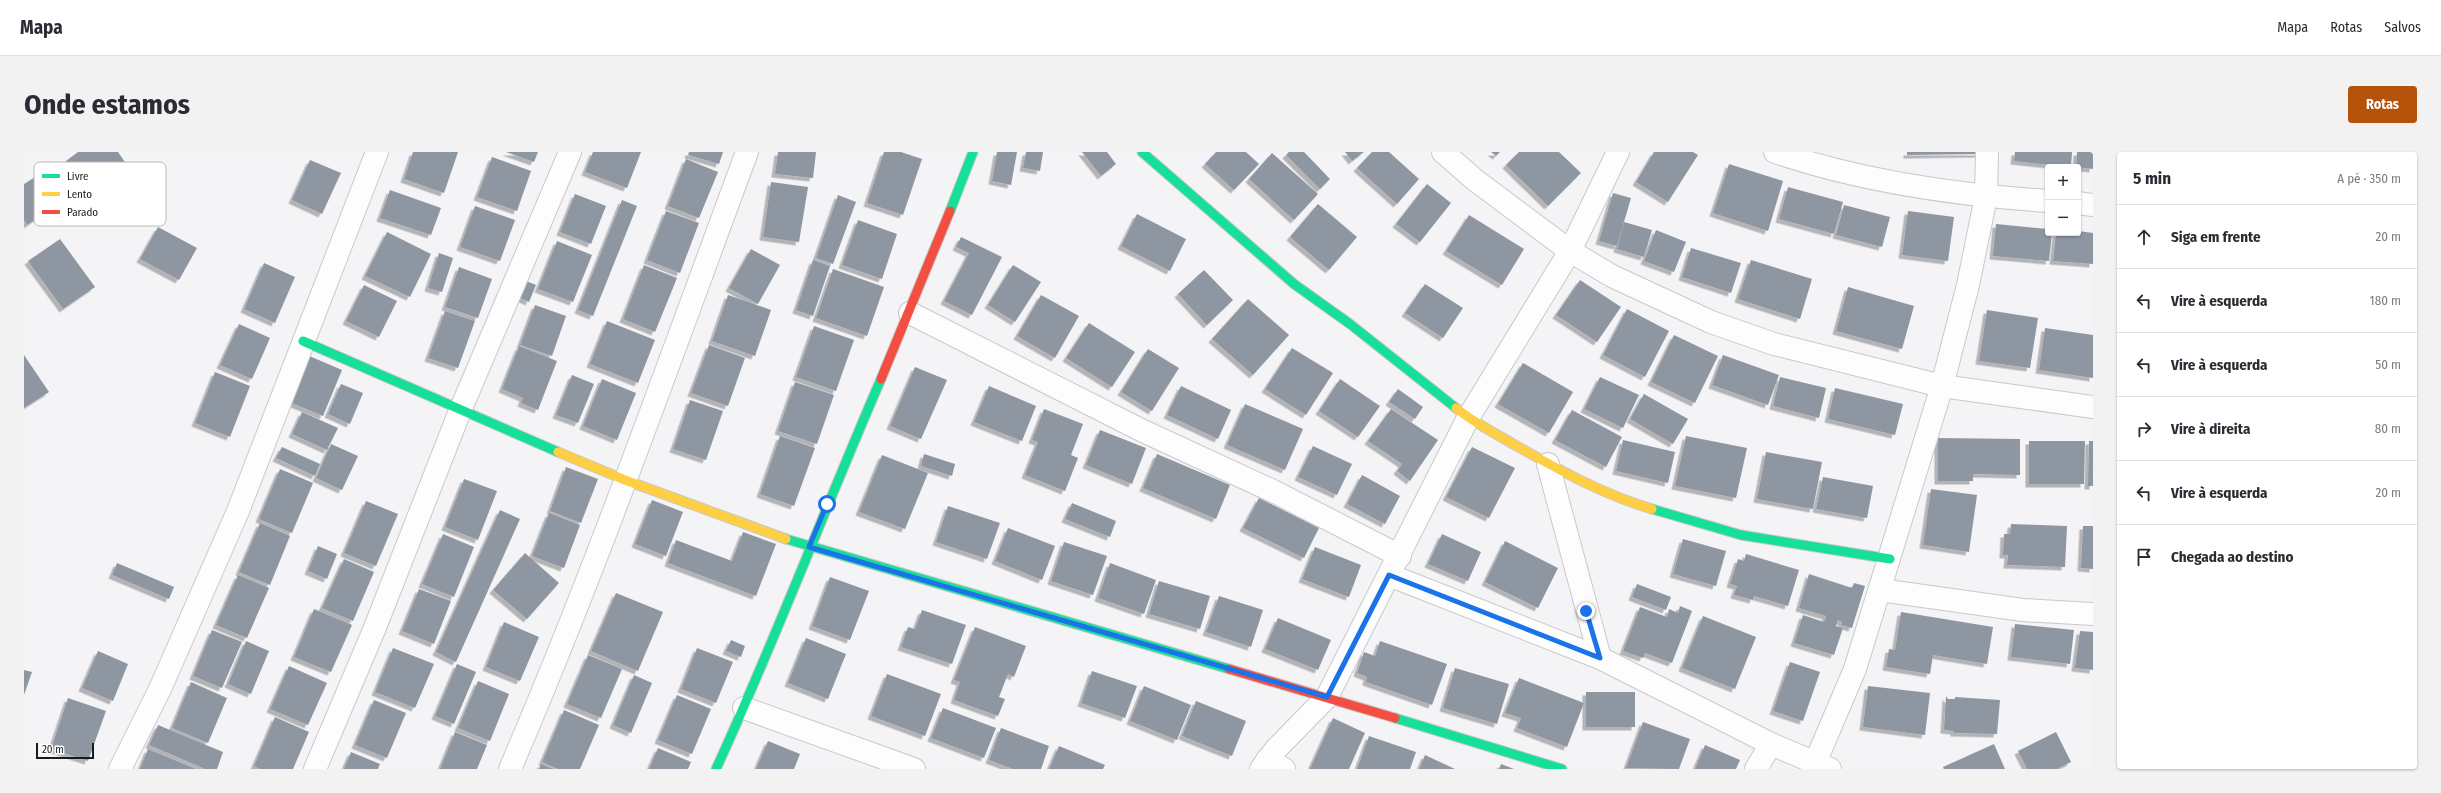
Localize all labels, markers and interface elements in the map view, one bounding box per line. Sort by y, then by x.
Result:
text: Mapa [20,16,63,39]
text: Mapa [2277,19,2308,36]
text: Rotas [2330,19,2362,36]
text: Salvos [2384,19,2421,36]
button: Rotas [2348,86,2417,123]
text: Onde estamos [24,88,190,121]
legend [34,162,166,226]
map controls [2045,164,2081,236]
button: + [2045,164,2081,200]
text: 5 min [2133,168,2171,189]
text: Livre [67,170,89,183]
text: A pé · 350 m [2337,171,2401,186]
text: Lento [67,188,92,201]
button: − [2045,200,2081,236]
text: Parado [67,206,98,219]
icon: ahead [2133,226,2155,248]
text: Siga em frente [2171,228,2261,246]
text: 20 m [2375,229,2401,244]
icon: left [2133,290,2155,312]
text: Vire à esquerda [2171,292,2268,310]
text: 180 m [2370,293,2401,308]
icon: left [2133,354,2155,376]
text: Vire à esquerda [2171,356,2268,374]
text: 50 m [2375,357,2401,372]
icon: right [2133,418,2155,440]
text: Vire à direita [2171,420,2250,438]
text: 80 m [2375,421,2401,436]
icon: left [2133,482,2155,504]
text: Vire à esquerda [2171,484,2268,502]
text: 20 m [2375,485,2401,500]
route start [818,495,836,513]
icon: arrive [2133,546,2155,568]
text: Chegada ao destino [2171,548,2293,566]
route end [1577,602,1595,620]
scale bar [36,741,94,760]
text: 20 m [42,743,64,756]

